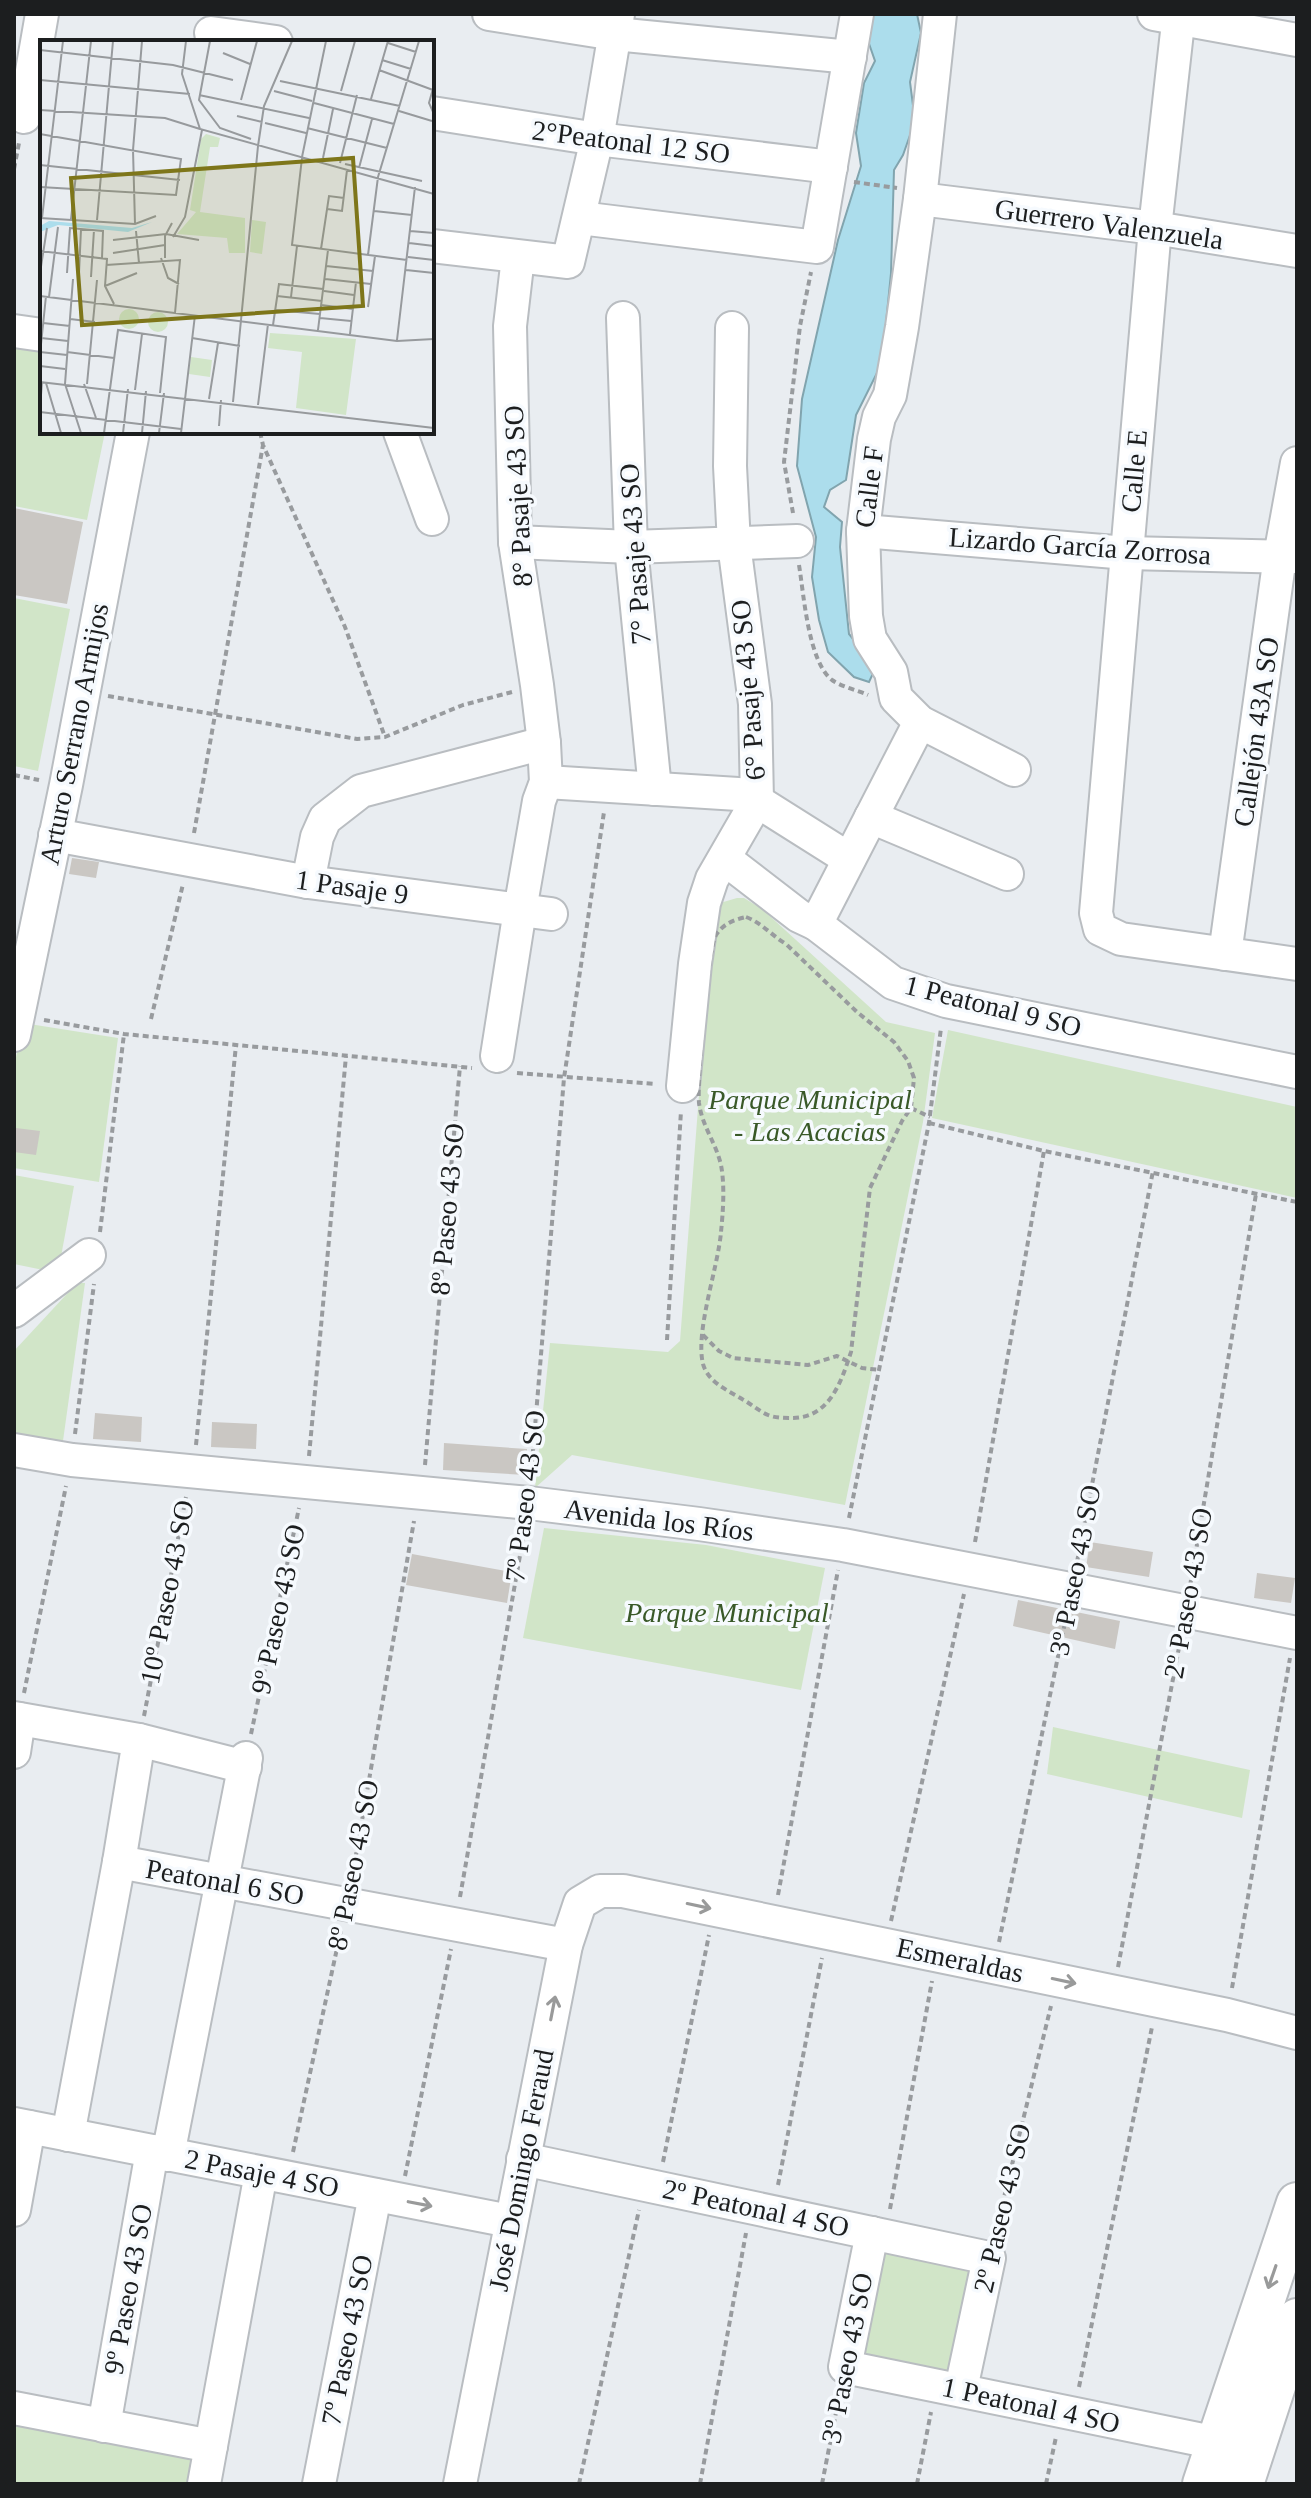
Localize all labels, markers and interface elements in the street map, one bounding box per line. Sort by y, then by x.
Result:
inset map [40,40,434,434]
street label: 2°Peatonal 12 SO [530,114,732,170]
street label: Guerrero Valenzuela [993,193,1226,255]
street label: 8° Pasaje 43 SO [498,405,538,587]
street label: Calle E [1115,428,1153,514]
street label: Calle F [849,445,889,529]
street label: 7° Pasaje 43 SO [613,462,657,646]
street label: Lizardo García Zorrosa [948,521,1213,571]
street label: 6° Pasaje 43 SO [725,598,771,782]
street label: Arturo Serrano Armijos [33,601,115,867]
street label: Callejón 43A SO [1227,635,1285,829]
street label: 1 Pasaje 9 [294,864,410,910]
street label: 1 Peatonal 9 SO [901,969,1085,1043]
park label: Parque Municipal - Las Acacias [707,1084,912,1147]
street label: 8º Paseo 43 SO [424,1122,470,1296]
street label: 7º Paseo 43 SO [499,1408,551,1584]
street label: 3º Paseo 43 SO [1043,1482,1107,1658]
street label: Avenida los Ríos [562,1493,756,1547]
street label: 10º Paseo 43 SO [134,1497,200,1687]
street label: 2º Paseo 43 SO [1158,1505,1218,1681]
street label: 9º Paseo 43 SO [245,1521,311,1697]
park label: Parque Municipal [624,1597,829,1628]
street label: 8º Paseo 43 SO [321,1777,385,1953]
street label: Peatonal 6 SO [143,1853,307,1911]
one-way arrow [686,1900,711,1915]
street label: Esmeraldas [894,1931,1026,1989]
one-way arrow [1050,1975,1076,1990]
one-way arrow [547,1996,562,2021]
street label: José Domingo Feraud [482,2046,560,2294]
street label: 2º Paseo 43 SO [967,2120,1037,2296]
street label: 2 Pasaje 4 SO [182,2143,342,2203]
street label: 2º Peatonal 4 SO [660,2173,852,2243]
one-way arrow [407,2197,433,2212]
street label: 9º Paseo 43 SO [98,2201,158,2377]
street label: 7º Paseo 43 SO [315,2252,379,2428]
one-way arrow [1264,2264,1279,2289]
street label: 3º Paseo 43 SO [815,2270,879,2446]
street label: 1 Peatonal 4 SO [939,2371,1123,2439]

